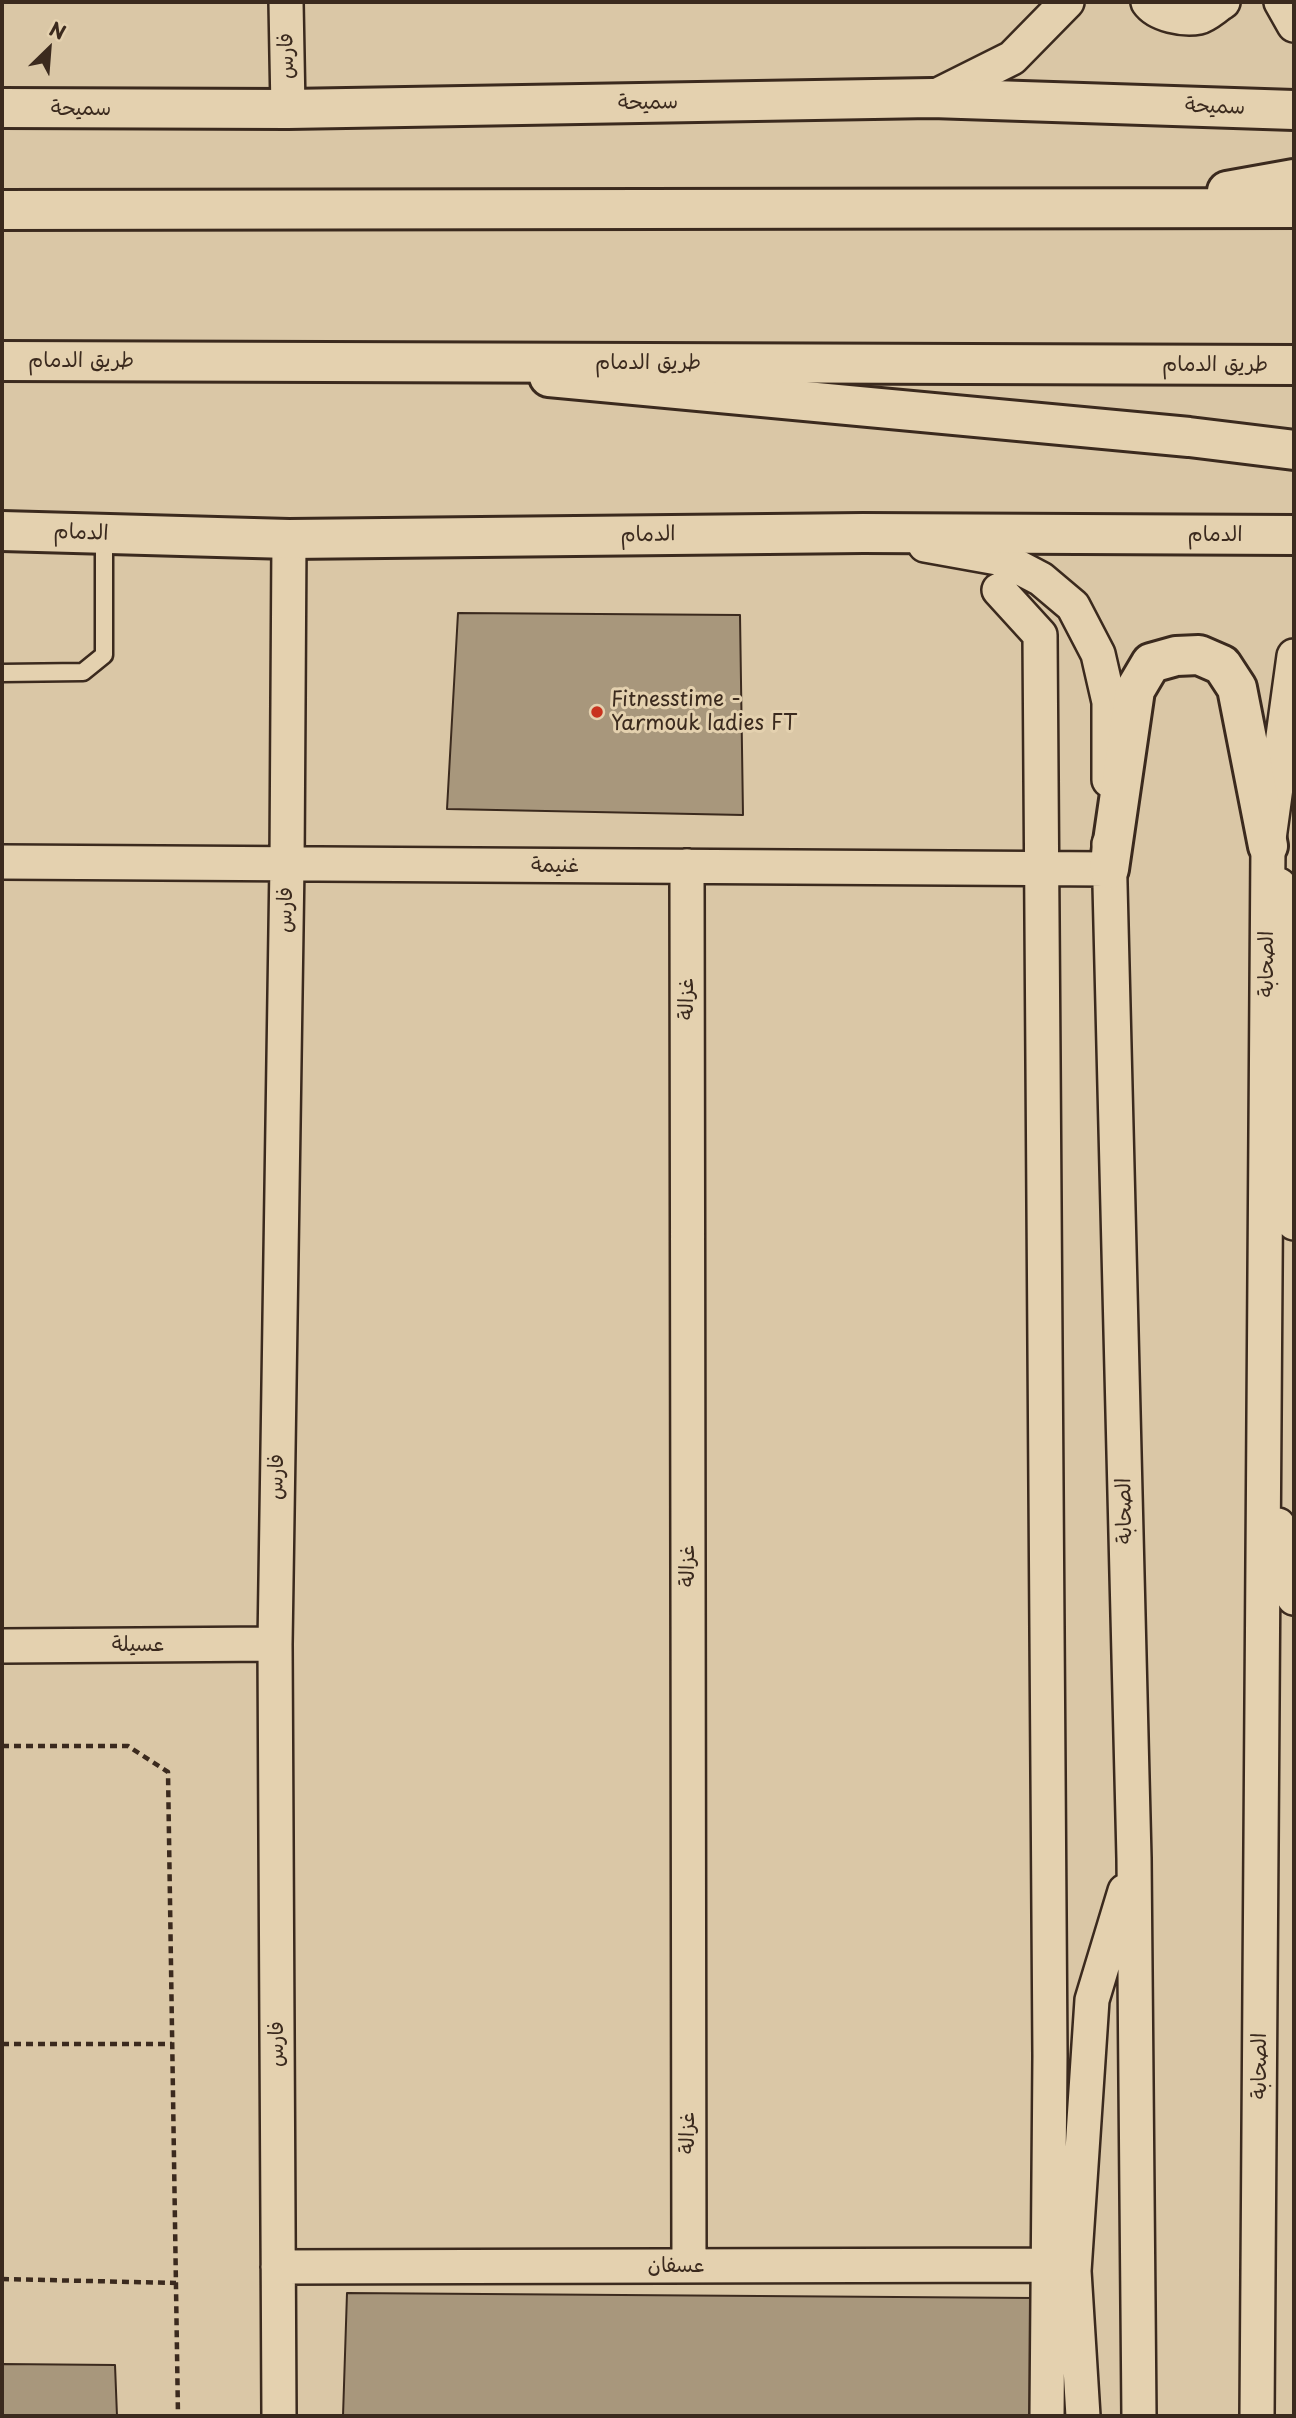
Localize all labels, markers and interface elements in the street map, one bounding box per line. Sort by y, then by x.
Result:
north arrow [14,14,84,84]
text: N [45,14,71,46]
street label: فارس [274,33,300,79]
street label: سميحة [618,90,678,116]
street label: سميحة [1184,93,1246,121]
street label: سميحة [51,96,111,122]
street label: طريق الدمام [28,348,134,374]
street label: طريق الدمام [595,350,701,376]
street label: طريق الدمام [1162,352,1268,378]
street label: الدمام [53,519,109,547]
street label: الدمام [620,522,676,548]
street label: الدمام [1187,522,1243,548]
place label: Fitnesstime - Yarmouk ladies FT [611,687,797,737]
marker: Fitnesstime - Yarmouk ladies FT [589,704,605,720]
street label: غنيمة [531,853,579,879]
street label: فارس [273,887,299,933]
street label: الصحابة [1254,931,1280,997]
street label: غزالة [674,978,700,1020]
street label: فارس [264,1454,290,1500]
street label: الصحابة [1112,1478,1138,1544]
street label: غزالة [675,1545,701,1587]
street label: عسيلة [112,1632,164,1658]
street label: فارس [264,2021,290,2067]
street label: الصحابة [1247,2033,1273,2099]
street label: غزالة [675,2112,701,2154]
street label: عسفان [648,2253,704,2279]

